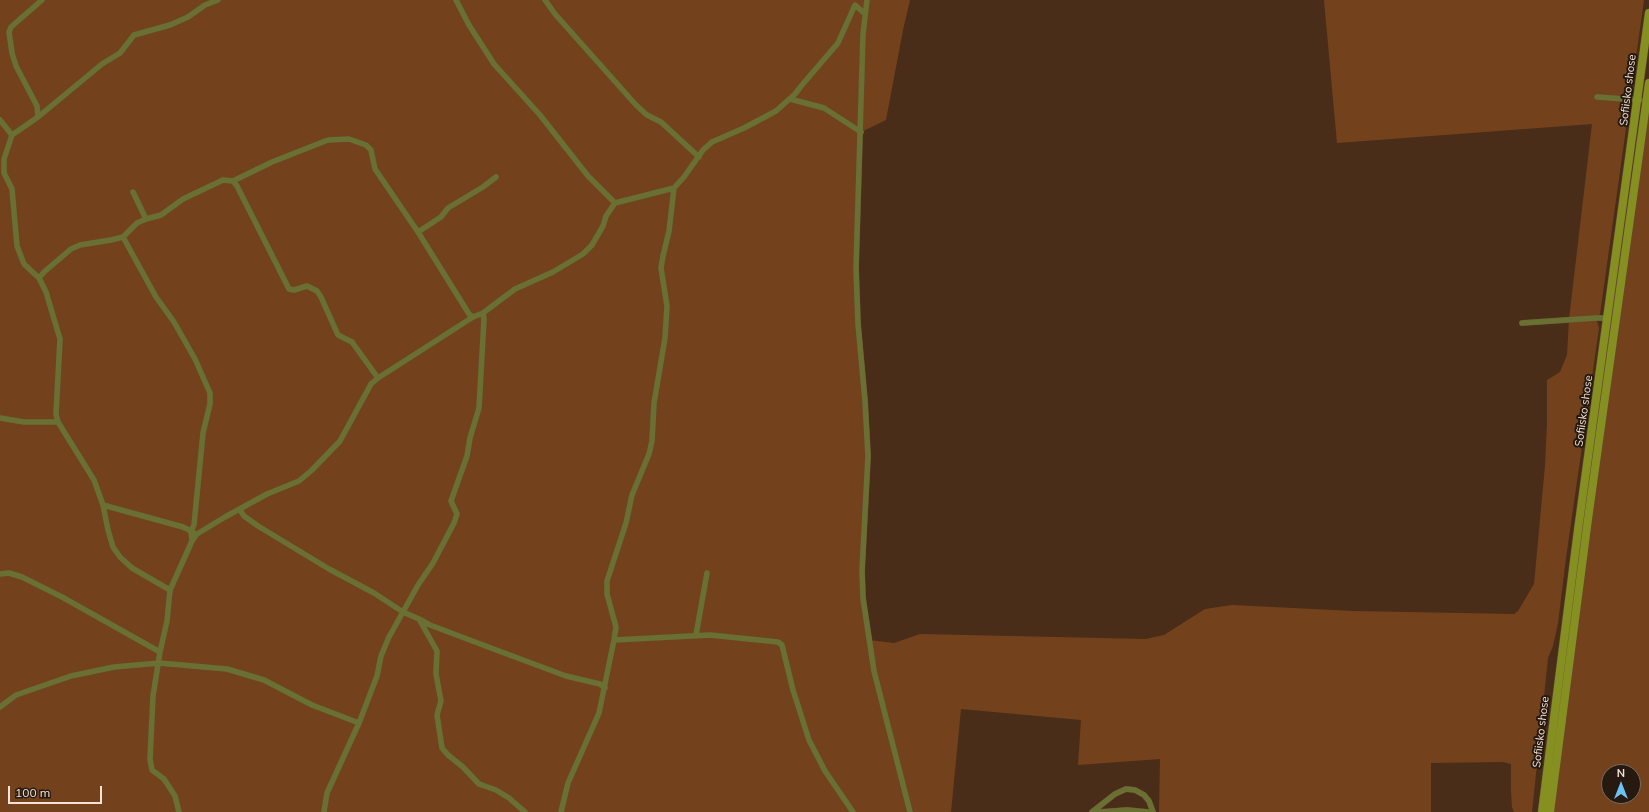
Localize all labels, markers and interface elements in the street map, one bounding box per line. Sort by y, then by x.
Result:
street label: Sofiisko shose [1617,54,1639,126]
street label: Sofiisko shose [1572,375,1596,447]
street label: Sofiisko shose [1530,696,1552,768]
north arrow [1601,764,1641,804]
text: N [1617,766,1625,780]
scale bar [10,778,104,804]
text: 100 m [15,785,50,800]

